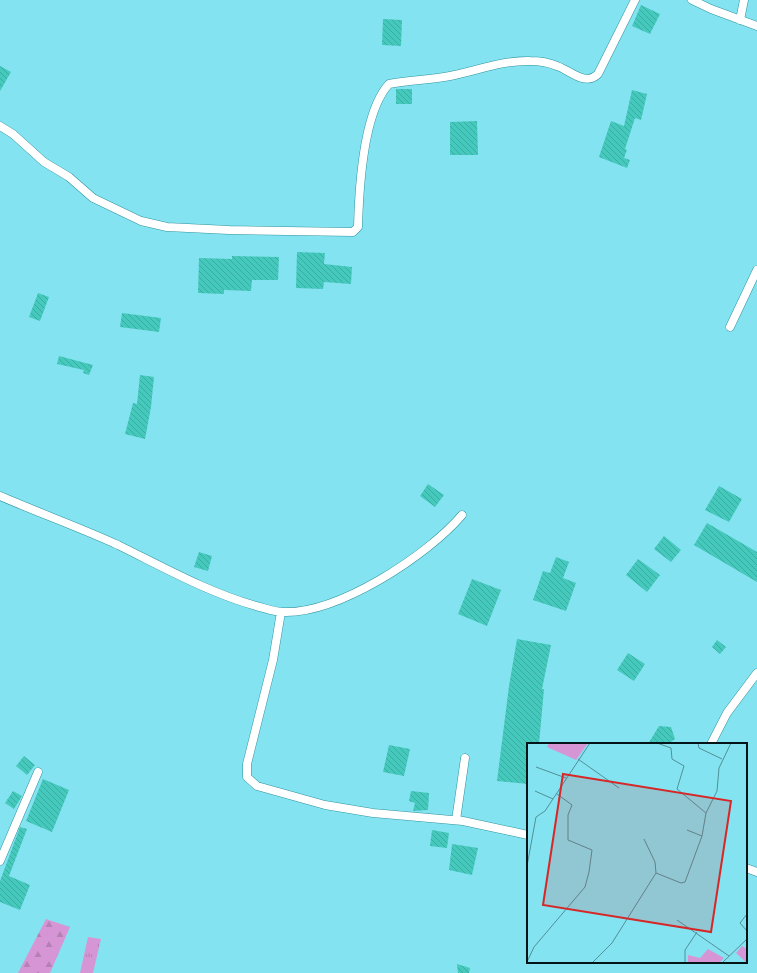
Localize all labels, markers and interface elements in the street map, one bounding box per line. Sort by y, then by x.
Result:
inset map [527,743,747,963]

